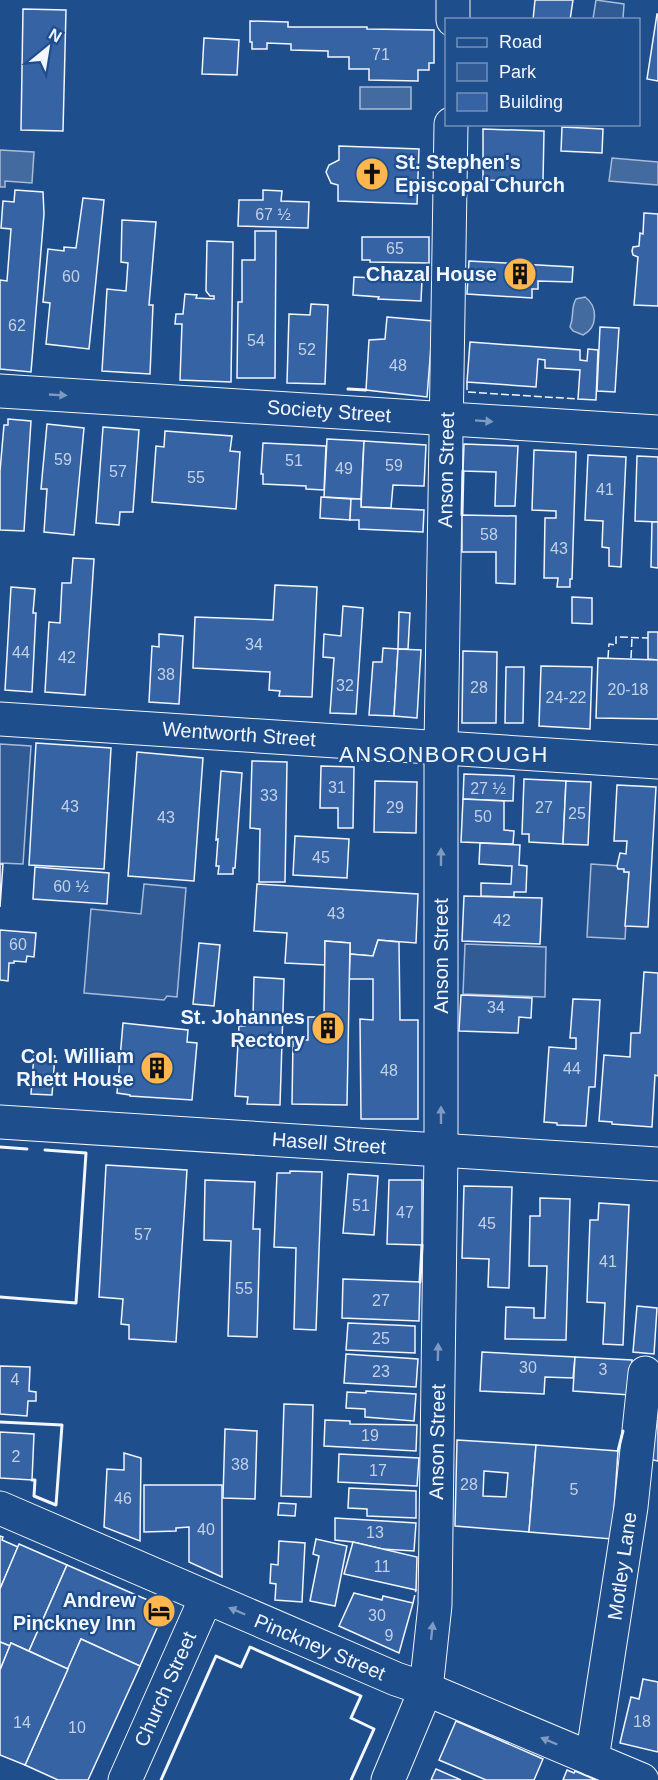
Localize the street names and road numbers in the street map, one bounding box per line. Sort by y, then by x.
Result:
street label: Society Street [266,396,392,426]
street label: Anson Street [434,412,458,528]
street label: Wentworth Street [161,718,317,750]
street label: Anson Street [430,898,452,1014]
street label: Hasell Street [271,1128,387,1158]
street label: Anson Street [425,1384,449,1500]
street label: Motley Lane [604,1511,640,1621]
street label: Pinckney Street [251,1610,389,1685]
street label: Church Street [130,1628,200,1750]

